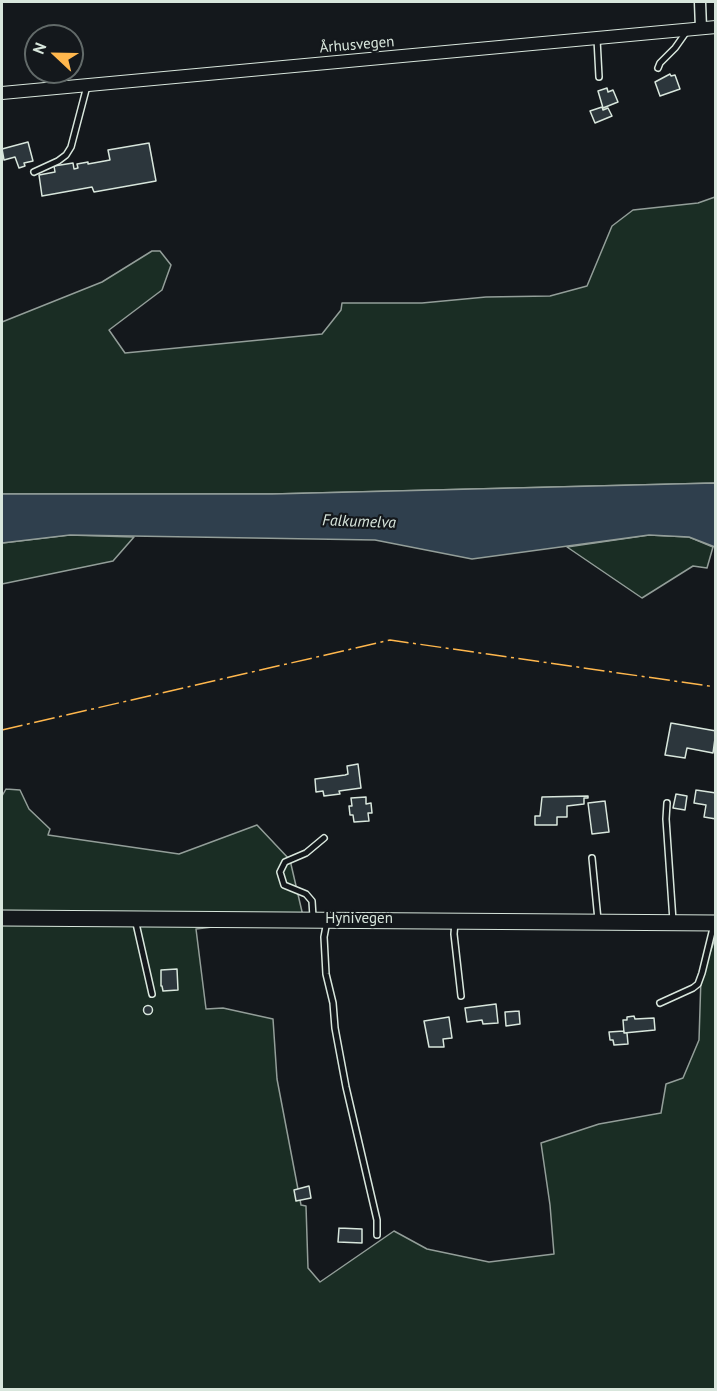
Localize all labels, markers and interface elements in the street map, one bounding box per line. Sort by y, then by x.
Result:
north arrow [24,24,84,84]
street label: Århusvegen [319,33,395,57]
text: N [28,39,50,57]
water label: Falkumelva [322,511,396,533]
street label: Hynivegen [325,910,393,928]

